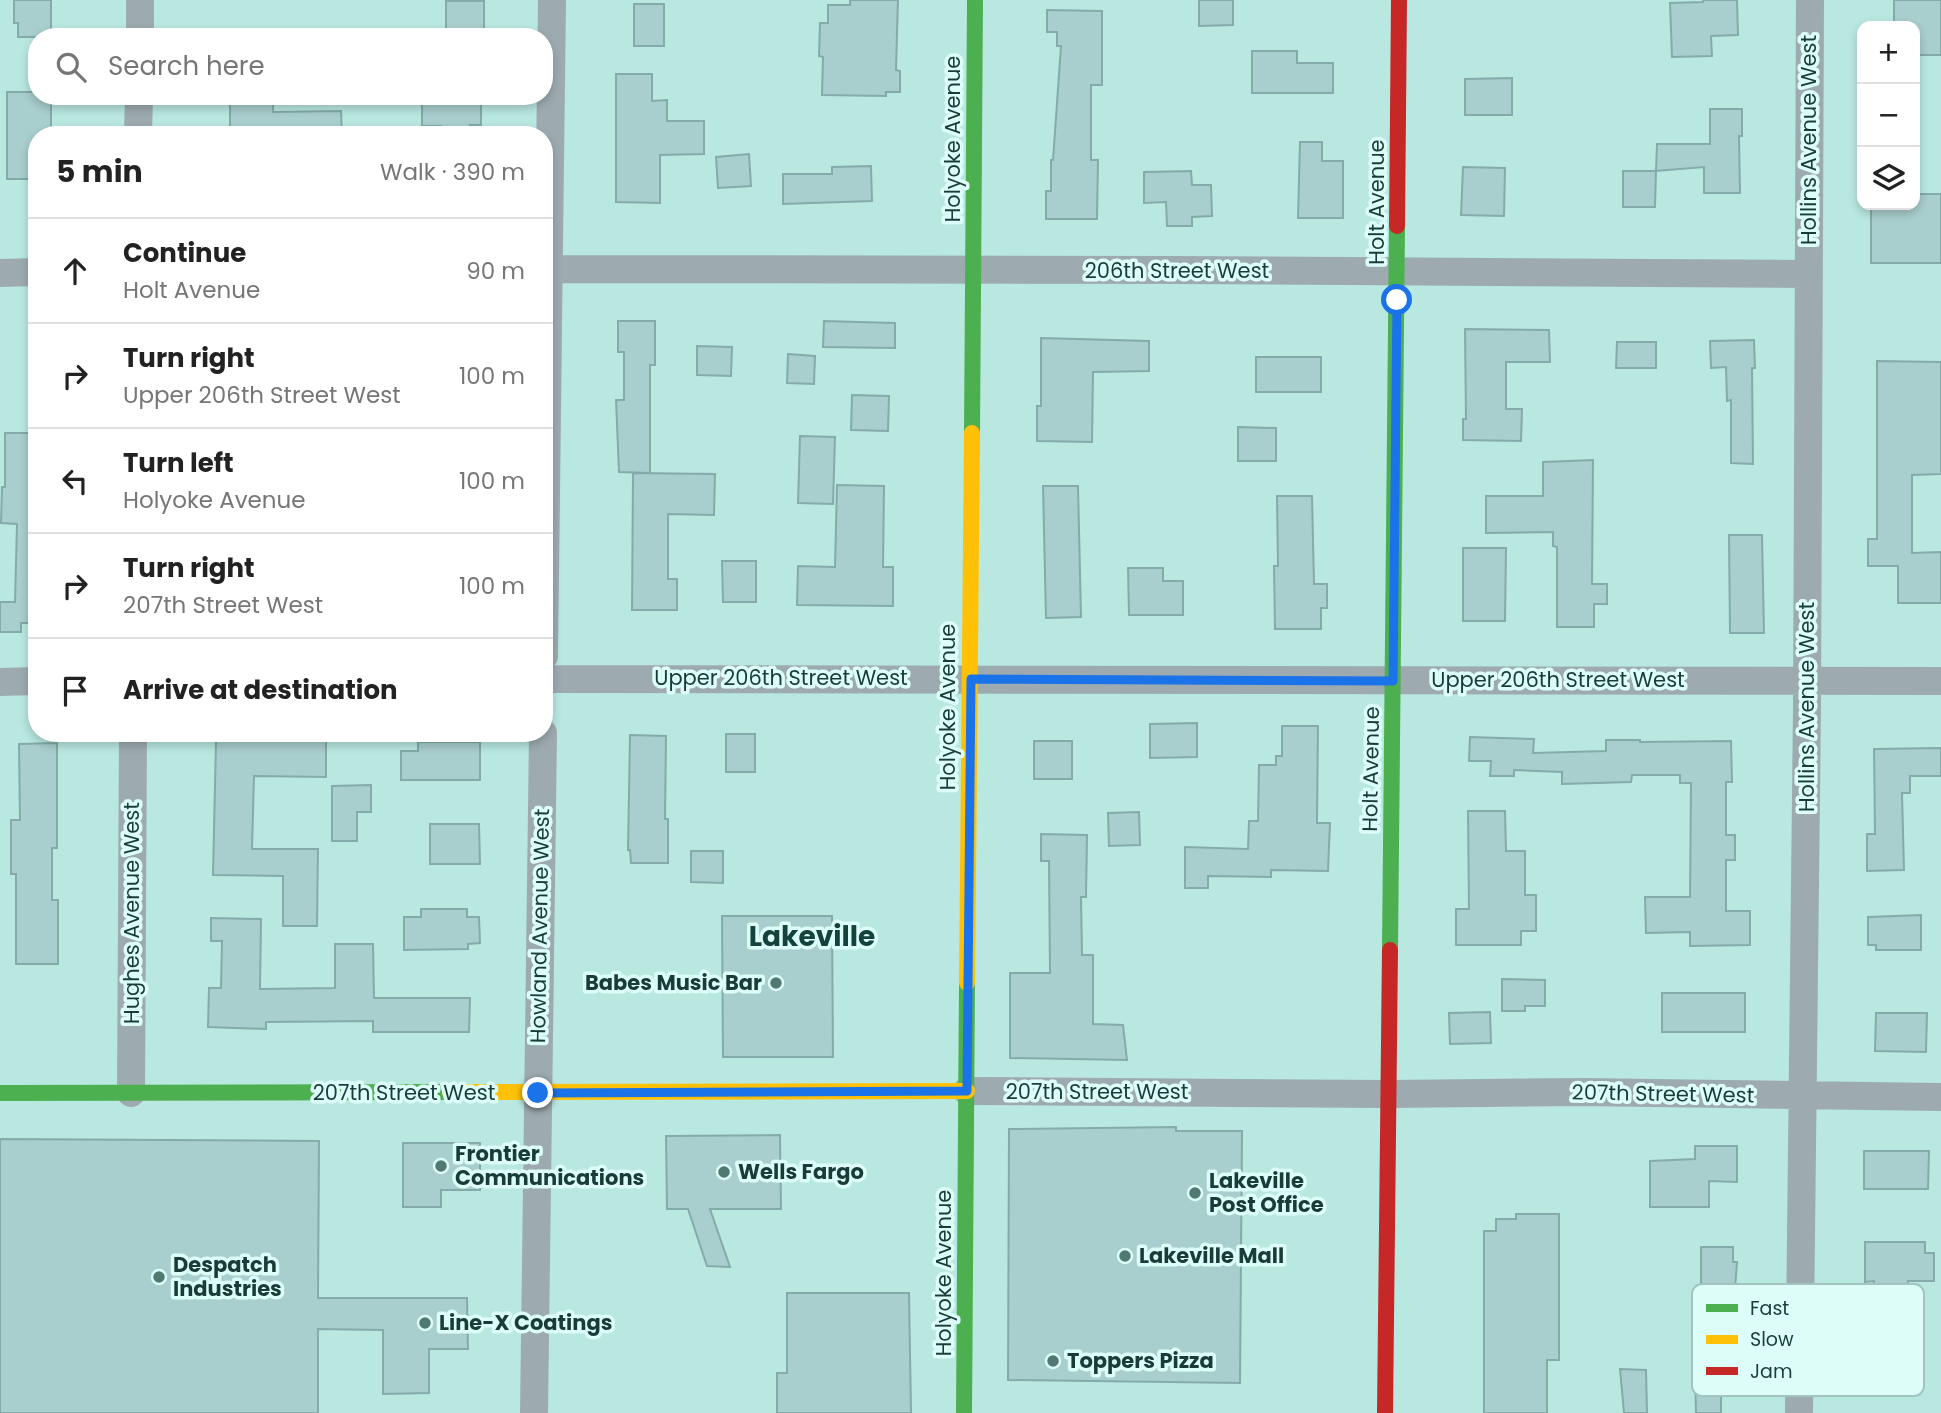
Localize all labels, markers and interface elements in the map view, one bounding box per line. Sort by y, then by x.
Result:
map controls [1857,21,1920,210]
button: + [1857,21,1920,84]
search box [28,28,553,105]
street label: Hollins Avenue West [1794,35,1823,245]
icon: search [52,48,90,86]
text: Search here [108,48,265,84]
street label: Holyoke Avenue [938,56,967,222]
button: − [1857,84,1920,147]
street label: Holt Avenue [1362,139,1391,265]
button: layers [1857,147,1920,210]
text: 5 min [56,150,143,193]
text: Walk · 390 m [380,156,525,188]
text: Continue [123,235,246,271]
icon: ahead [56,252,94,290]
text: 90 m [466,255,525,287]
street label: 206th Street West [1085,256,1269,285]
text: Holt Avenue [123,274,260,306]
route start [1381,284,1412,315]
text: Turn right [123,340,255,376]
icon: right [56,357,94,395]
text: 100 m [459,360,525,392]
text: Upper 206th Street West [123,379,401,411]
text: Turn left [123,445,234,481]
icon: left [56,462,94,500]
text: 100 m [459,465,525,497]
text: Holyoke Avenue [123,484,306,516]
text: Turn right [123,550,255,586]
icon: right [56,567,94,605]
text: 100 m [459,570,525,602]
text: 207th Street West [123,589,323,621]
street label: Hollins Avenue West [1792,602,1821,812]
street label: Holyoke Avenue [933,624,962,790]
street label: Upper 206th Street West [654,663,908,692]
street label: Upper 206th Street West [1431,665,1685,694]
icon: arrive [56,672,94,710]
text: Arrive at destination [123,672,398,708]
street label: Holt Avenue [1355,706,1386,832]
street label: Hughes Avenue West [117,802,146,1024]
street label: Howland Avenue West [523,809,556,1043]
district label: Lakeville [749,917,875,956]
place label: Babes Music Bar [585,968,762,997]
marker: Babes Music Bar [768,975,784,991]
route end [522,1077,553,1108]
street label: 207th Street West [1006,1077,1188,1106]
street label: 207th Street West [1571,1077,1755,1110]
street label: 207th Street West [313,1078,495,1107]
place label: Frontier Communications [455,1139,644,1192]
place label: Wells Fargo [738,1157,864,1186]
marker: Frontier Communications [433,1158,449,1174]
marker: Wells Fargo [716,1164,732,1180]
place label: Lakeville Post Office [1209,1166,1324,1219]
marker: Lakeville Post Office [1187,1185,1203,1201]
street label: Holyoke Avenue [929,1190,958,1356]
place label: Lakeville Mall [1139,1241,1284,1270]
marker: Lakeville Mall [1117,1248,1133,1264]
place label: Despatch Industries [173,1250,282,1303]
marker: Despatch Industries [151,1269,167,1285]
legend [1692,1284,1924,1396]
text: Fast [1750,1295,1789,1322]
place label: Line-X Coatings [439,1308,612,1337]
marker: Line-X Coatings [417,1315,433,1331]
text: Slow [1750,1326,1794,1353]
place label: Toppers Pizza [1067,1346,1214,1375]
marker: Toppers Pizza [1045,1353,1061,1369]
text: Jam [1750,1358,1792,1385]

